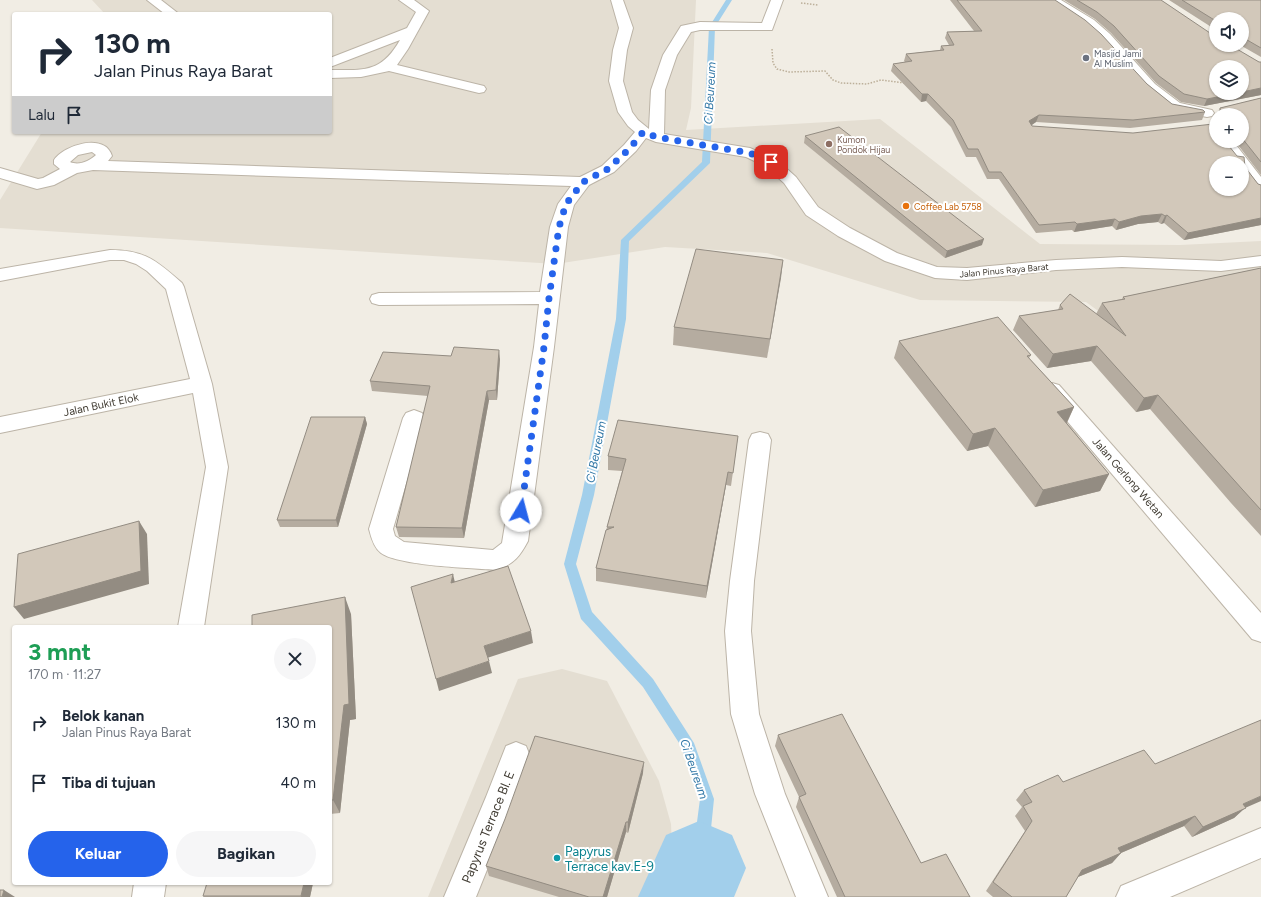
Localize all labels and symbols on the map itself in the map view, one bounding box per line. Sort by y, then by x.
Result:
place label: Masjid Jami Al Muslim [1094,48,1141,69]
marker: Masjid Jami Al Muslim [1081,53,1091,63]
water label: Ci Beureum [701,61,719,125]
place label: Kumon Pondok Hijau [837,134,890,155]
marker: Kumon Pondok Hijau [824,139,834,149]
pin [754,145,788,179]
marker: Coffee Lab 5758 [901,201,911,211]
place label: Coffee Lab 5758 [914,201,982,212]
street label: Jalan Pinus Raya Barat [959,261,1050,279]
street label: Jalan Bukit Elok [62,391,140,419]
water label: Ci Beureum [583,420,609,484]
street label: Jalan Gerlong Wetan [1090,435,1166,521]
position arrow [500,490,542,532]
water label: Ci Beureum [677,737,711,801]
street label: Papyrus Terrace Bl. E [459,769,517,885]
place label: Papyrus Terrace kav.E-9 [565,844,654,874]
marker: Papyrus Terrace kav.E-9 [552,853,562,863]

